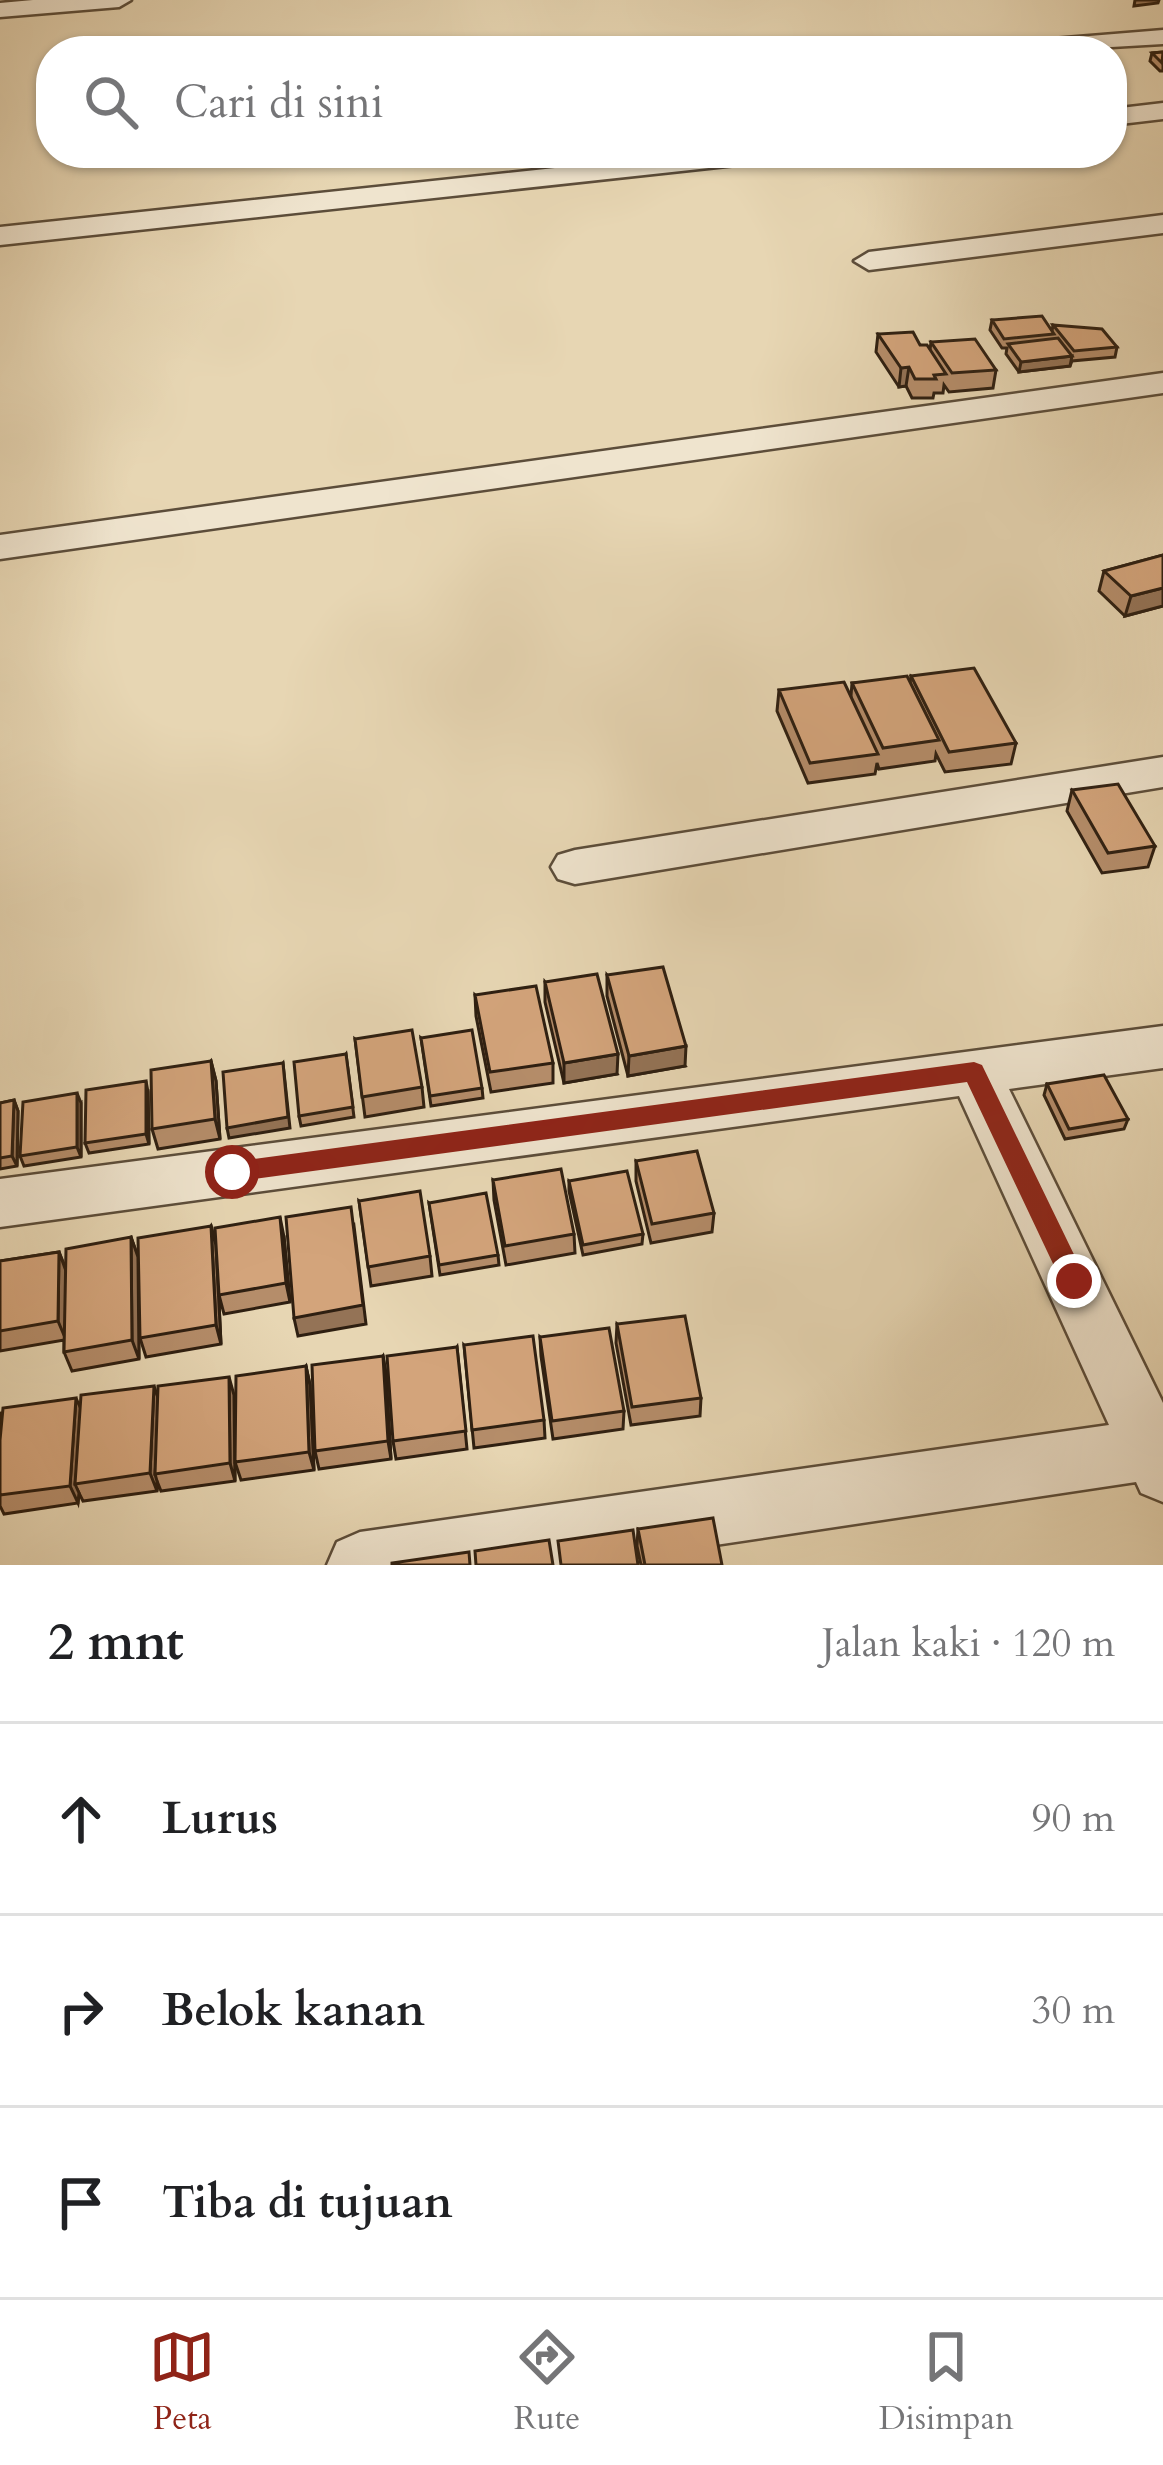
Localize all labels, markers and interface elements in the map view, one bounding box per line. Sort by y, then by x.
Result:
search box [36,36,1127,168]
icon: search [78,69,144,135]
text: Cari di sini [174,72,384,133]
route start [205,1145,259,1199]
route end [1047,1254,1101,1308]
text: 2 mnt [48,1608,184,1678]
text: Jalan kaki · 120 m [822,1617,1115,1670]
icon: ahead [48,1786,114,1852]
text: Lurus [162,1788,278,1849]
text: 90 m [1032,1792,1115,1845]
icon: right [48,1978,114,2044]
text: Belok kanan [162,1980,425,2041]
text: 30 m [1032,1984,1115,2037]
icon: arrive [48,2170,114,2236]
text: Tiba di tujuan [162,2172,453,2233]
tab: Peta [149,2324,215,2441]
tab: Rute [514,2324,580,2441]
tab: Disimpan [879,2324,1014,2441]

